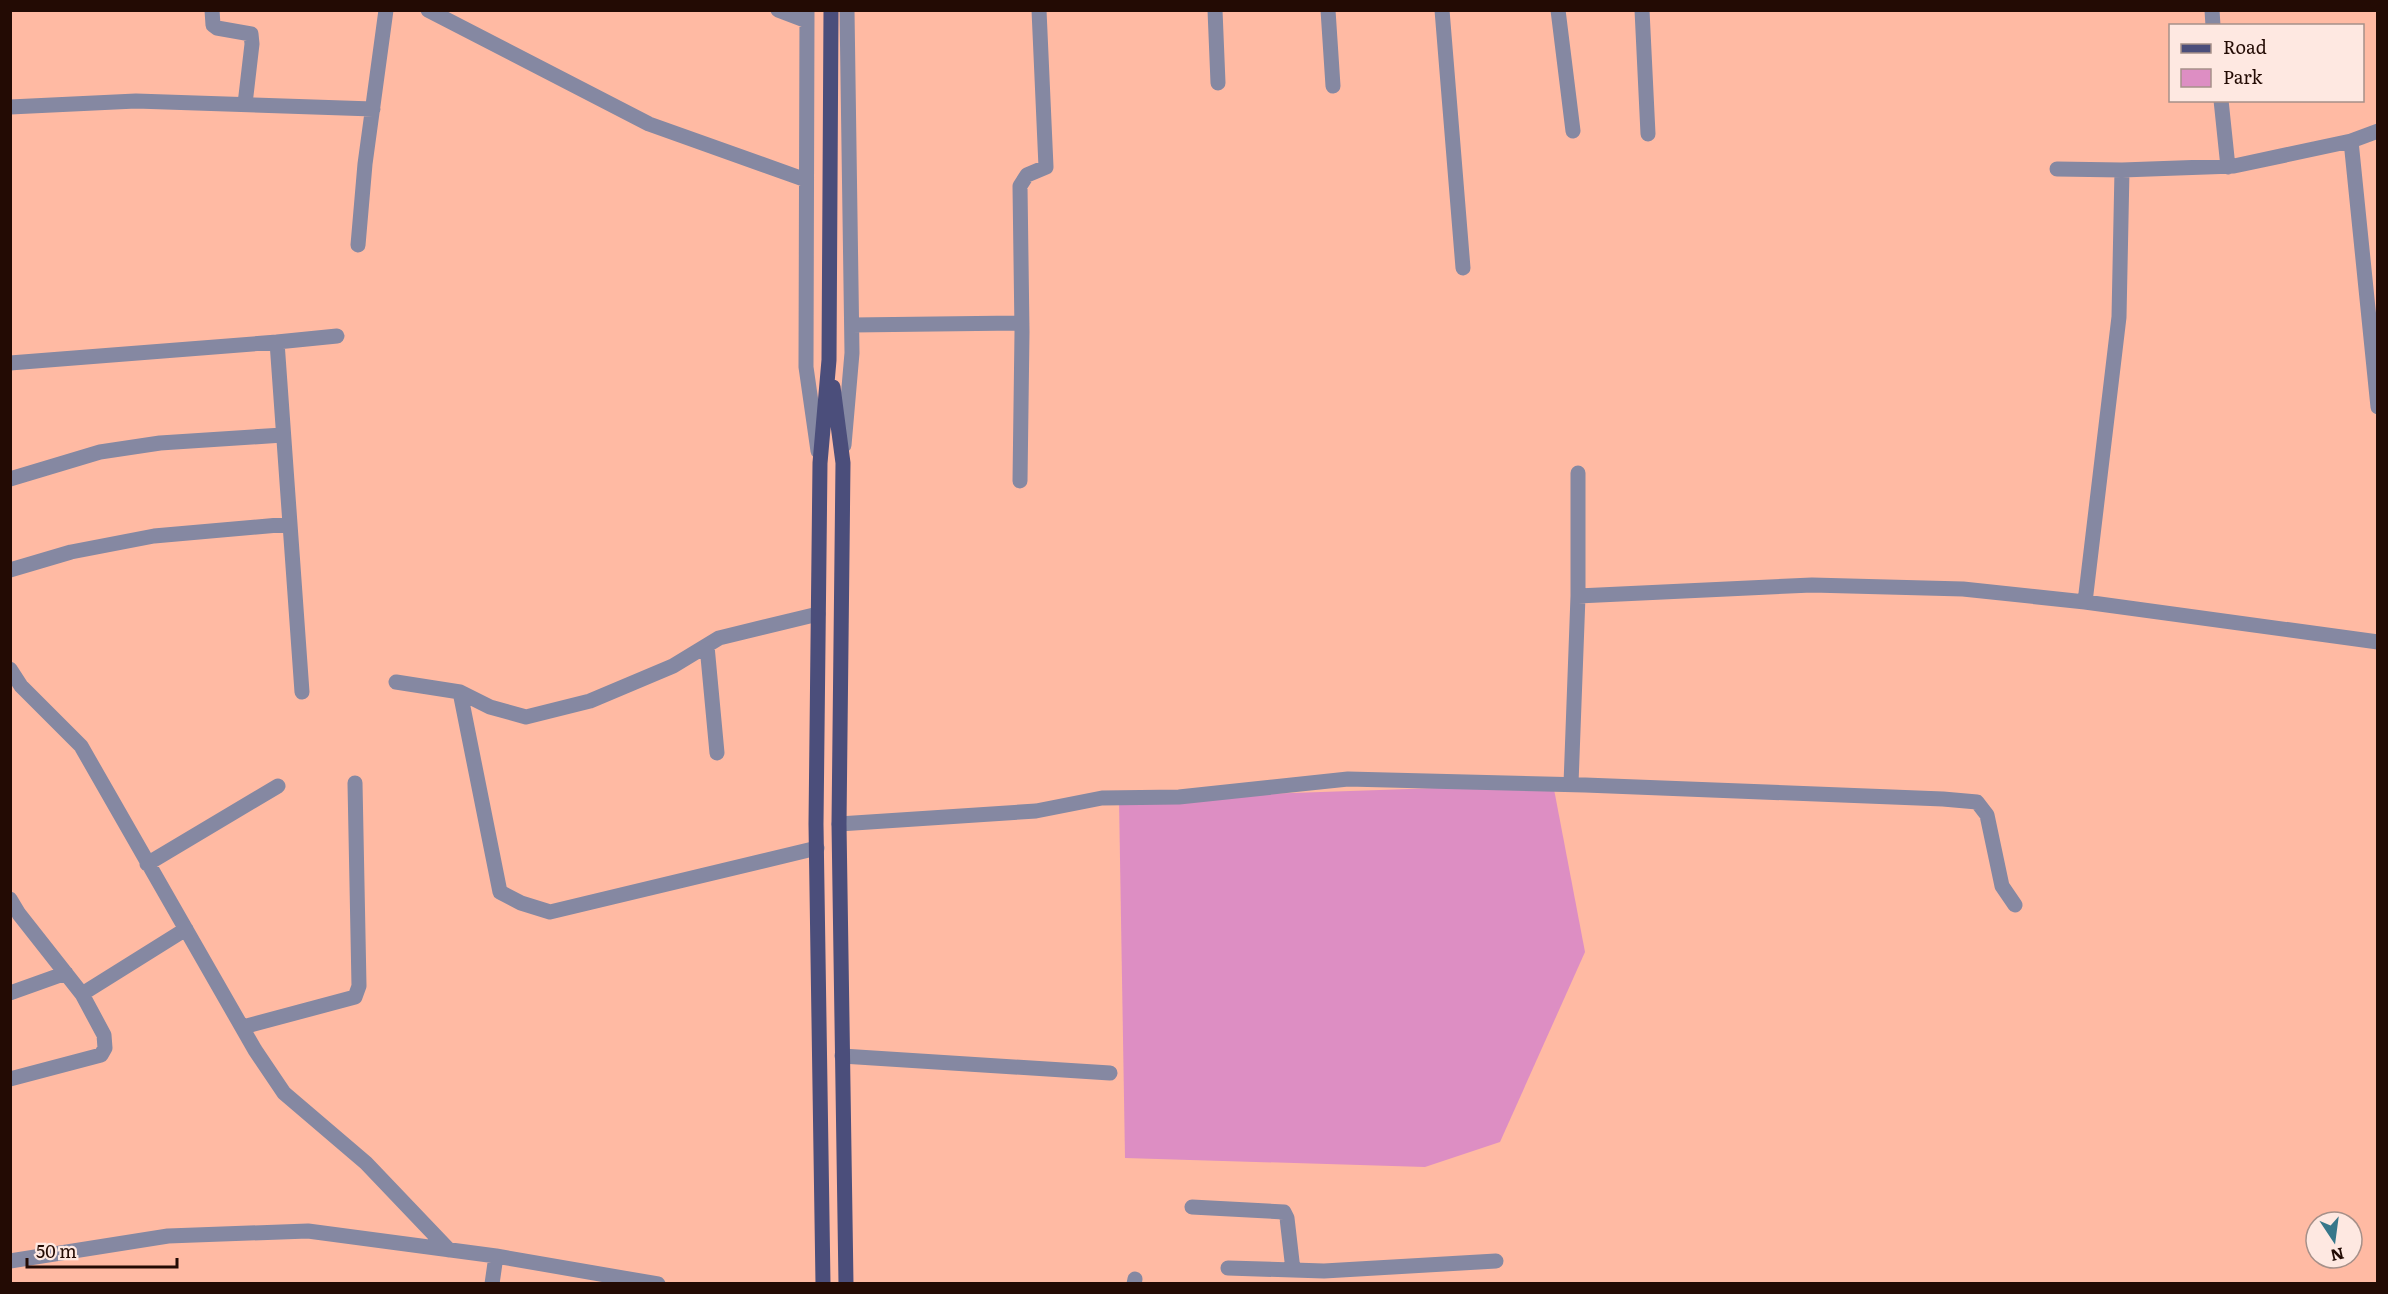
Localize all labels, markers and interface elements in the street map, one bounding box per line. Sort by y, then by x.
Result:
legend [2169,24,2364,102]
text: Road [2223,33,2267,60]
text: Park [2223,63,2264,90]
north arrow [2304,1210,2364,1270]
scale bar [27,1231,177,1269]
text: 50 m [36,1237,77,1264]
text: N [2328,1242,2347,1269]

